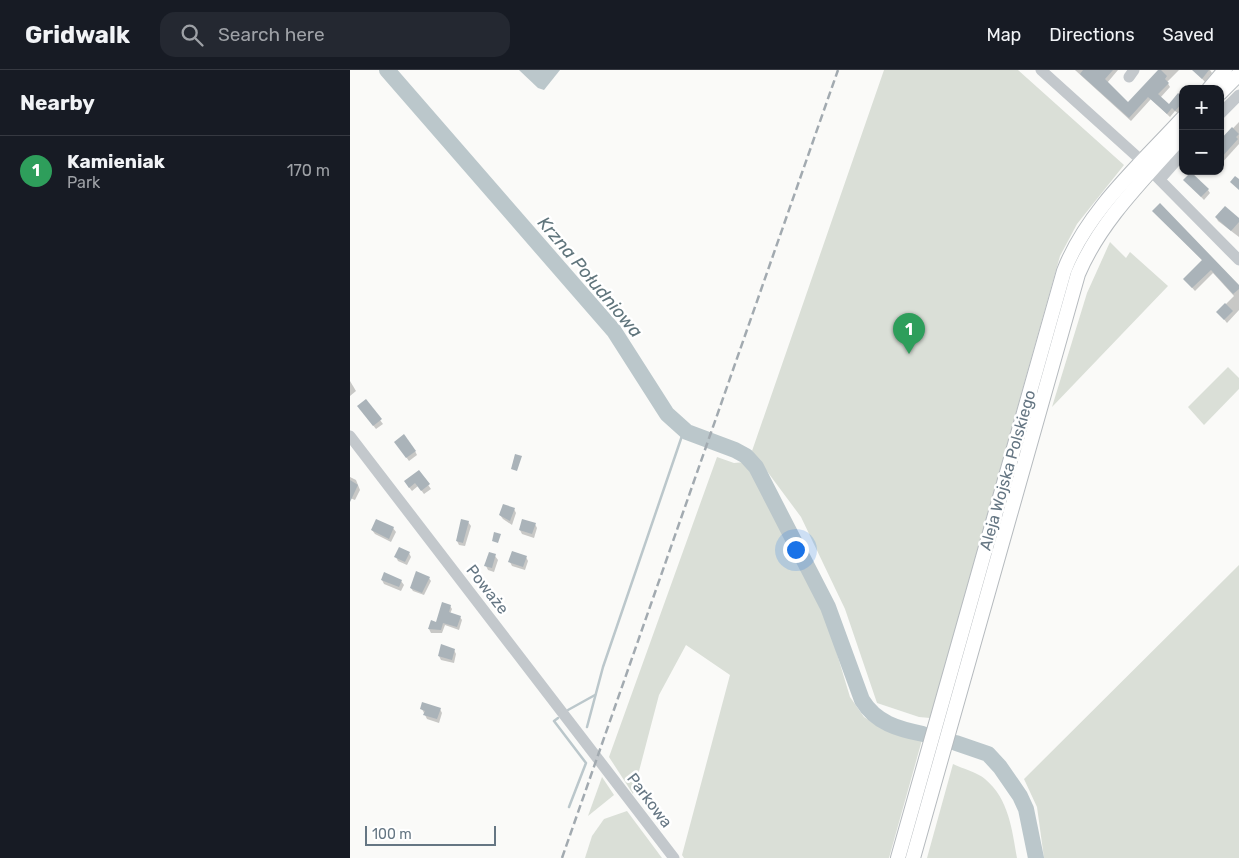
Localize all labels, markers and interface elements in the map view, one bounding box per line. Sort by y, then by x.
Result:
search box [160,12,510,57]
text: Gridwalk [25,21,130,49]
icon: search [178,21,206,49]
text: Search here [218,23,325,46]
text: Map [986,24,1021,46]
text: Directions [1049,24,1135,46]
text: Saved [1163,24,1214,46]
map controls [1179,85,1224,175]
button: + [1179,85,1224,130]
text: Nearby [20,90,95,115]
button: − [1179,130,1224,175]
text: Kamieniak [67,150,165,173]
text: 1 [32,161,40,180]
text: 170 m [287,161,330,180]
text: Park [67,173,100,192]
water label: Krzna Południowa [533,212,647,342]
pin: 1 [893,313,925,354]
street label: Aleja Wojska Polskiego [975,388,1040,553]
your location [783,537,809,563]
street label: Poważe [462,561,513,618]
street label: Parkowa [623,769,676,831]
scale bar [365,823,496,846]
text: 100 m [372,826,412,843]

